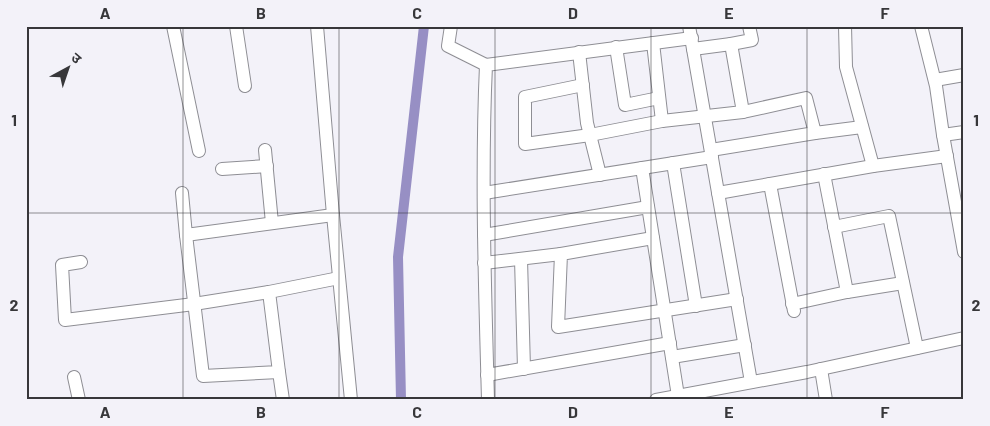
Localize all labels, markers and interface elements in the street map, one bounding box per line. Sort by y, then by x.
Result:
text: A [100,3,111,22]
text: B [256,3,266,22]
text: C [412,3,422,22]
text: D [568,3,578,22]
text: E [724,3,734,22]
text: F [881,3,890,22]
north arrow [42,42,92,92]
text: उ [68,49,86,67]
text: 1 [11,110,17,129]
text: 1 [973,110,979,129]
text: 2 [10,295,19,314]
text: 2 [972,295,981,314]
text: A [100,402,111,421]
text: B [256,402,266,421]
text: C [412,402,422,421]
text: D [568,402,578,421]
text: E [724,402,734,421]
text: F [881,402,890,421]

